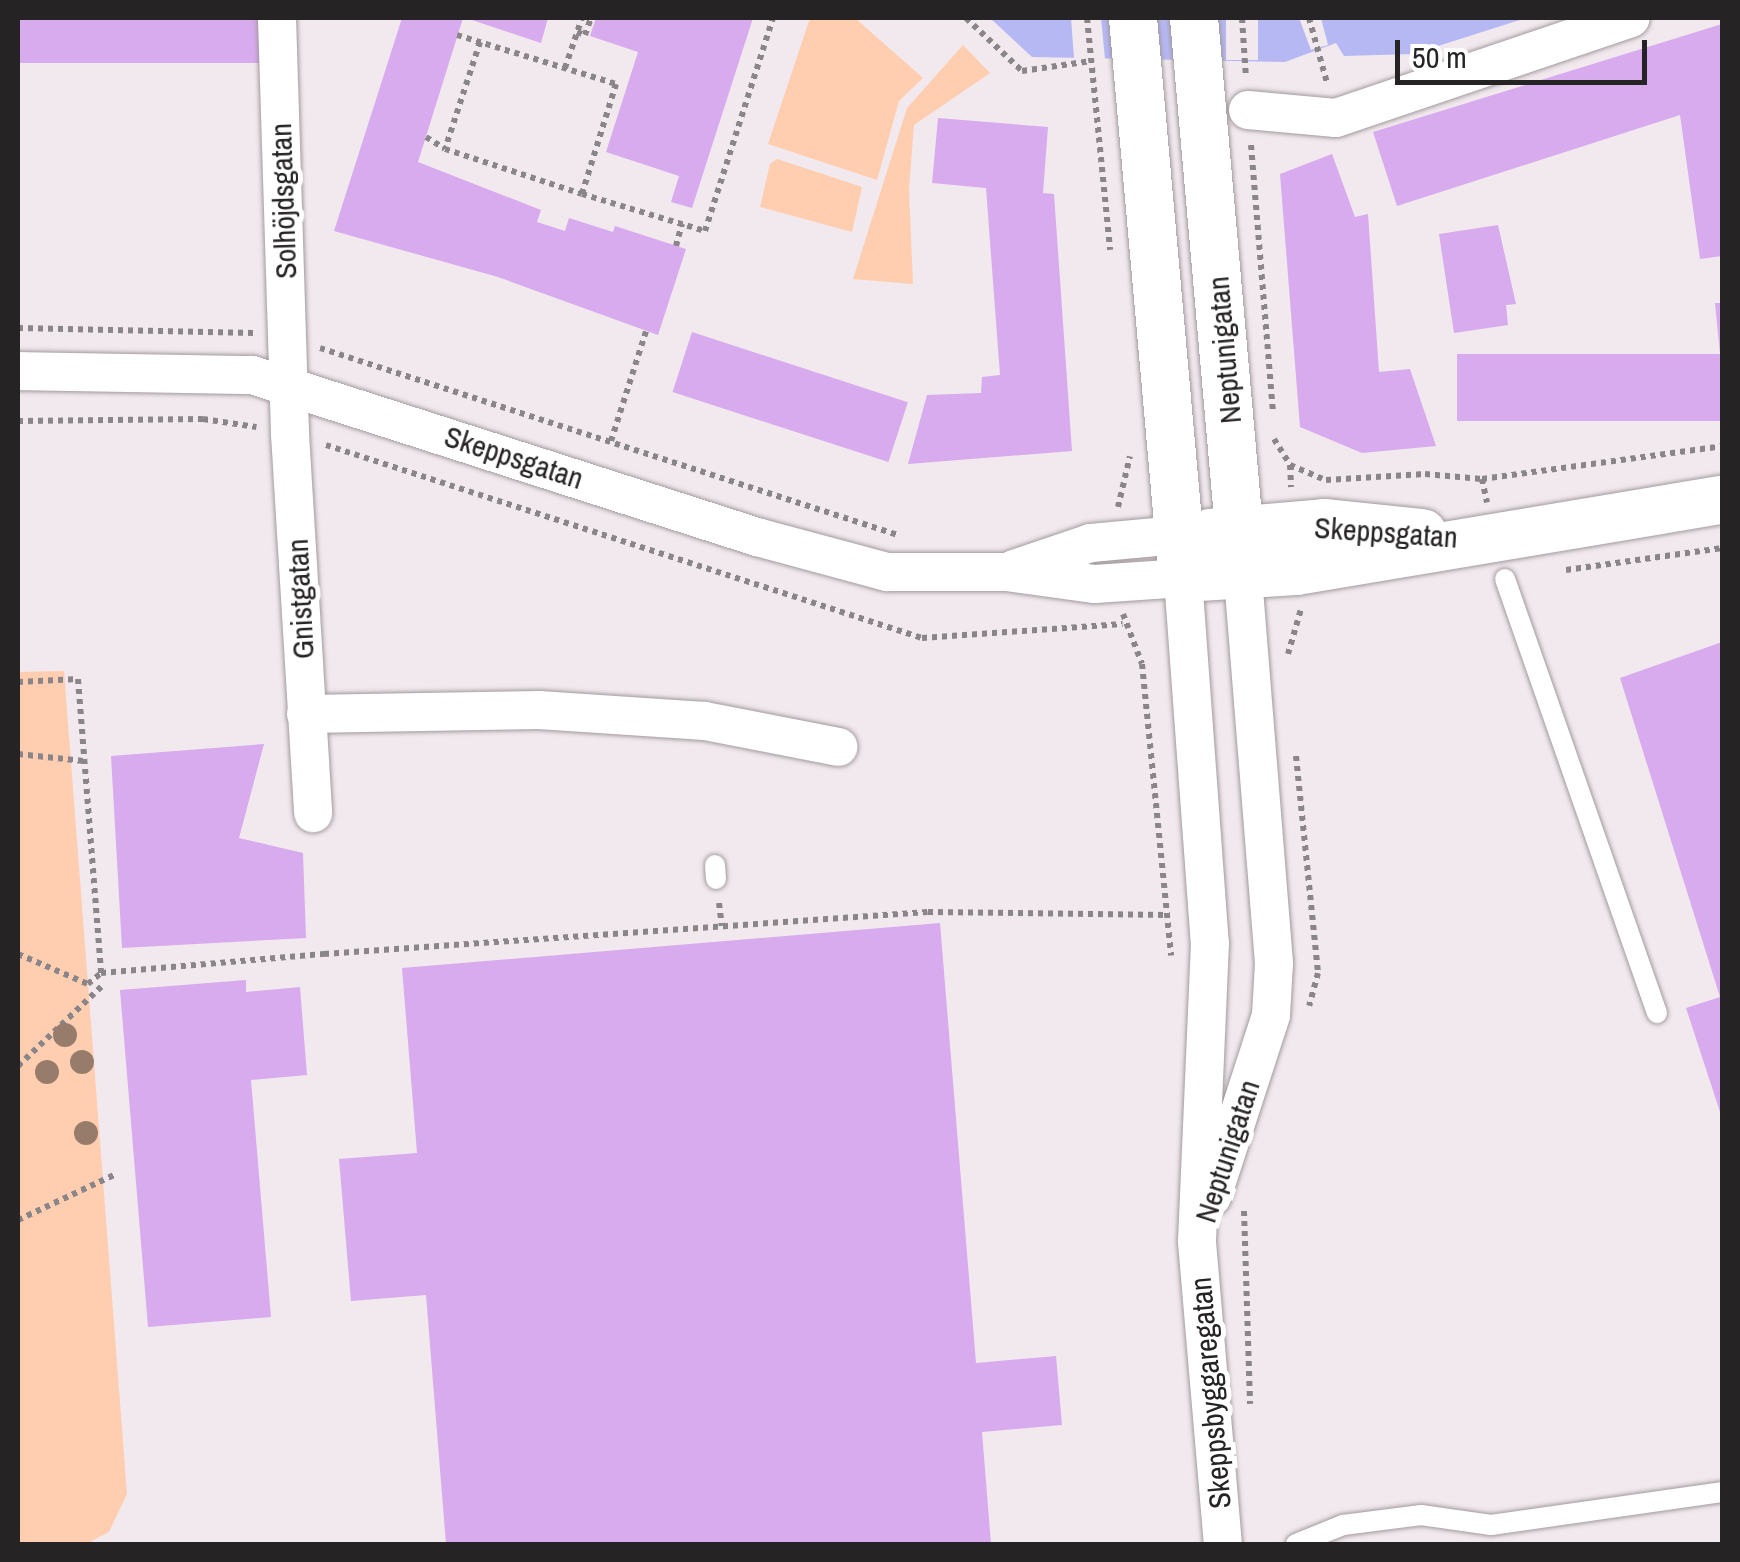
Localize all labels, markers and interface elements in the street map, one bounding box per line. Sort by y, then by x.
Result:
scale bar [1400,20,1652,82]
text: 50 m [1412,37,1467,77]
street label: Solhöjdsgatan [262,122,304,280]
street label: Neptunigatan [1200,275,1248,425]
street label: Skeppsgatan [440,418,588,496]
street label: Skeppsgatan [1313,509,1459,555]
street label: Gnistgatan [279,538,321,660]
street label: Neptunigatan [1187,1075,1267,1227]
street label: Skeppsbyggaregatan [1182,1276,1238,1510]

